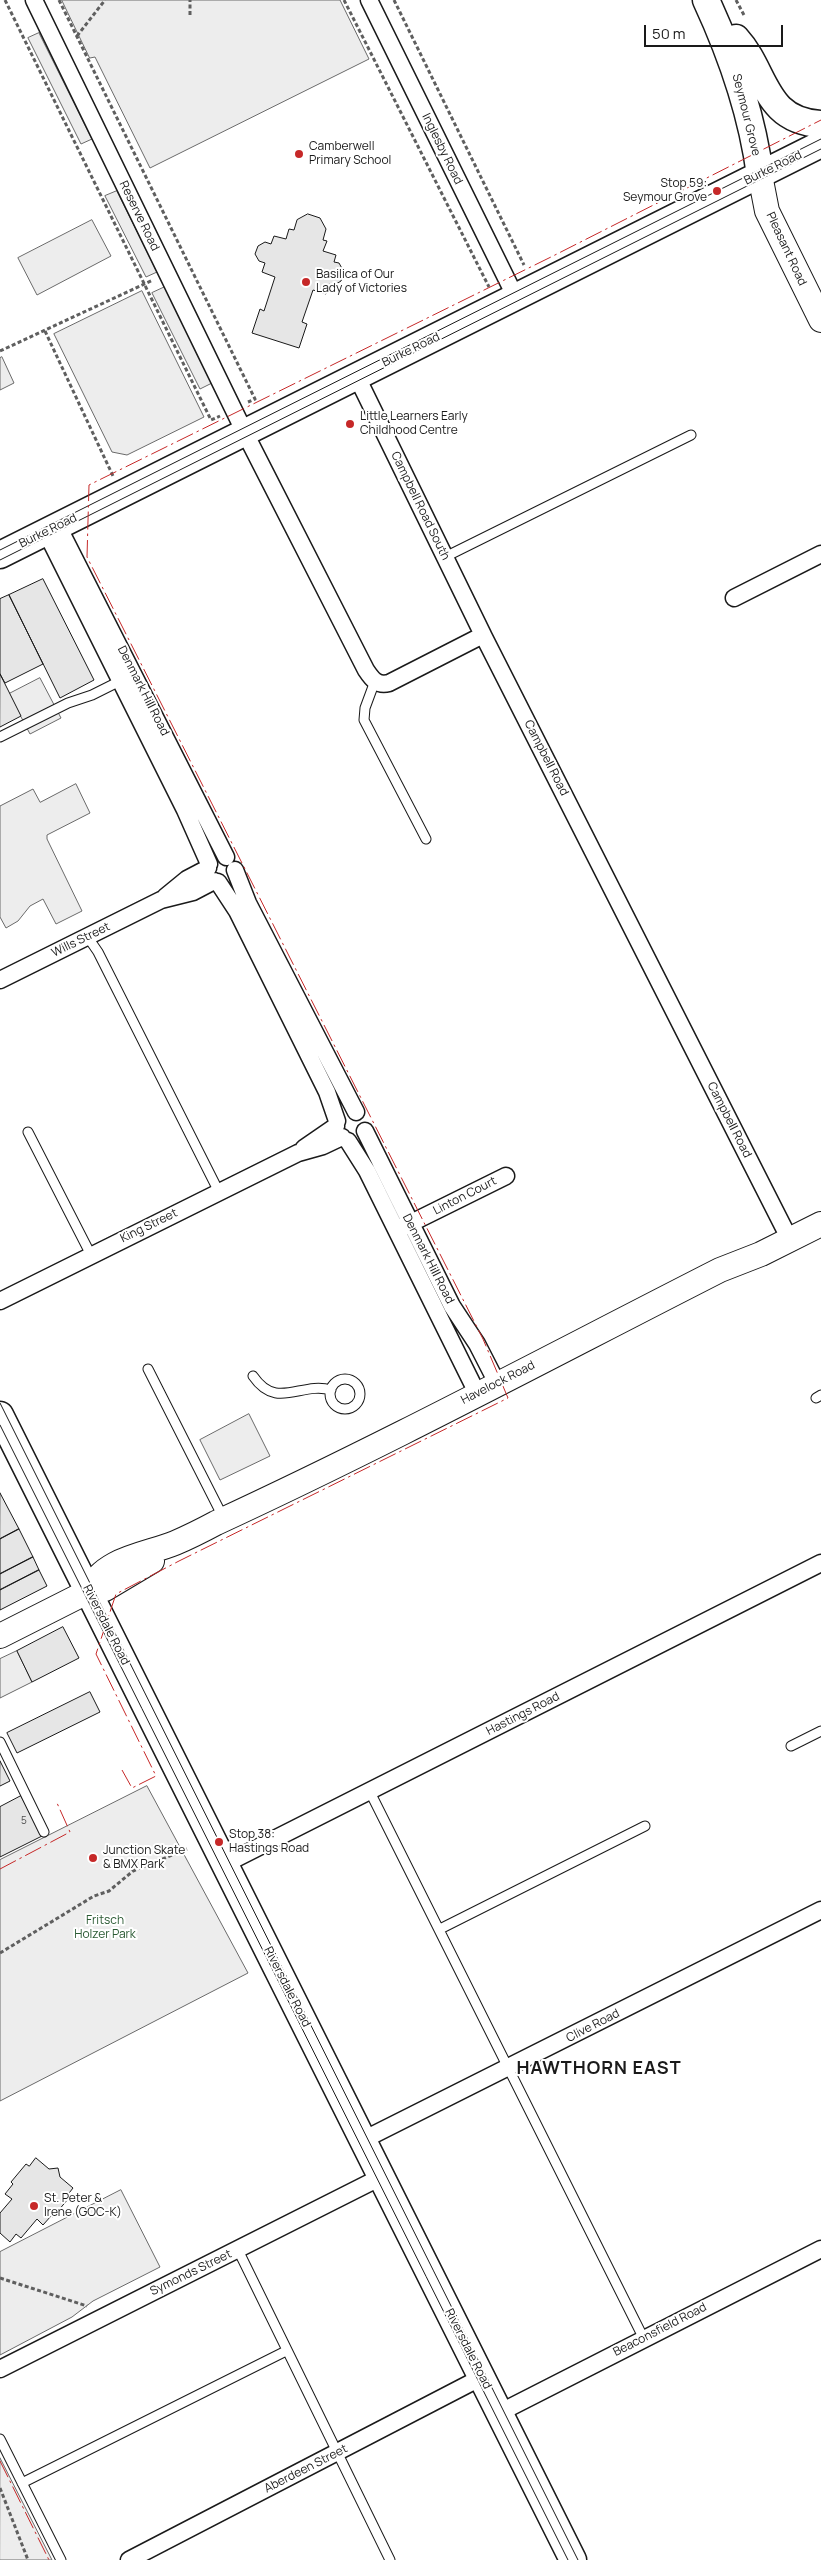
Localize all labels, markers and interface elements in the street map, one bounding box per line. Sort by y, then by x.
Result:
scale bar [646,15,785,47]
text: 50 m [652,23,686,44]
street label: Seymour Grove [729,72,763,158]
street label: Inglesby Road [419,111,465,187]
place label: Camberwell Primary School [309,140,391,168]
marker: Camberwell Primary School [293,148,305,160]
street label: Burke Road [742,148,804,188]
place label: Stop 59: Seymour Grove [623,177,707,205]
street label: Reserve Road [116,179,162,253]
marker: Stop 59: Seymour Grove [711,185,723,197]
street label: Pleasant Road [763,210,809,288]
place label: Basilica of Our Lady of Victories [316,268,407,296]
marker: Basilica of Our Lady of Victories [300,276,312,288]
street label: Burke Road [380,330,442,370]
place label: Little Learners Early Childhood Centre [360,410,468,438]
marker: Little Learners Early Childhood Centre [344,418,356,430]
street label: Campbell Road South [387,449,453,563]
street label: Burke Road [17,511,79,551]
street label: Denmark Hill Road [114,644,172,738]
street label: Campbell Road [521,718,571,798]
street label: Wills Street [49,920,113,960]
street label: Campbell Road [704,1080,754,1160]
street label: Linton Court [431,1174,499,1218]
street label: King Street [118,1206,180,1246]
street label: Denmark Hill Road [399,1212,457,1306]
street label: Havelock Road [459,1358,537,1408]
street label: Riversdale Road [80,1583,132,1667]
street label: Hastings Road [484,1689,562,1739]
house number: 5 [21,1815,27,1827]
place label: Stop 38: Hastings Road [229,1828,309,1856]
marker: Stop 38: Hastings Road [213,1836,225,1848]
place label: Junction Skate & BMX Park [103,1844,185,1872]
marker: Junction Skate & BMX Park [87,1852,99,1864]
park label: Fritsch Holzer Park [74,1914,136,1942]
street label: Riversdale Road [261,1945,313,2029]
street label: Clive Road [564,2006,622,2046]
district label: HAWTHORN EAST [515,2058,683,2080]
place label: St. Peter & Irene (GOC-K) [44,2192,122,2220]
marker: St. Peter & Irene (GOC-K) [28,2200,40,2212]
street label: Symonds Street [148,2247,234,2299]
street label: Beaconsfield Road [611,2300,709,2360]
street label: Riversdale Road [442,2307,494,2391]
street label: Aberdeen Street [262,2442,350,2496]

